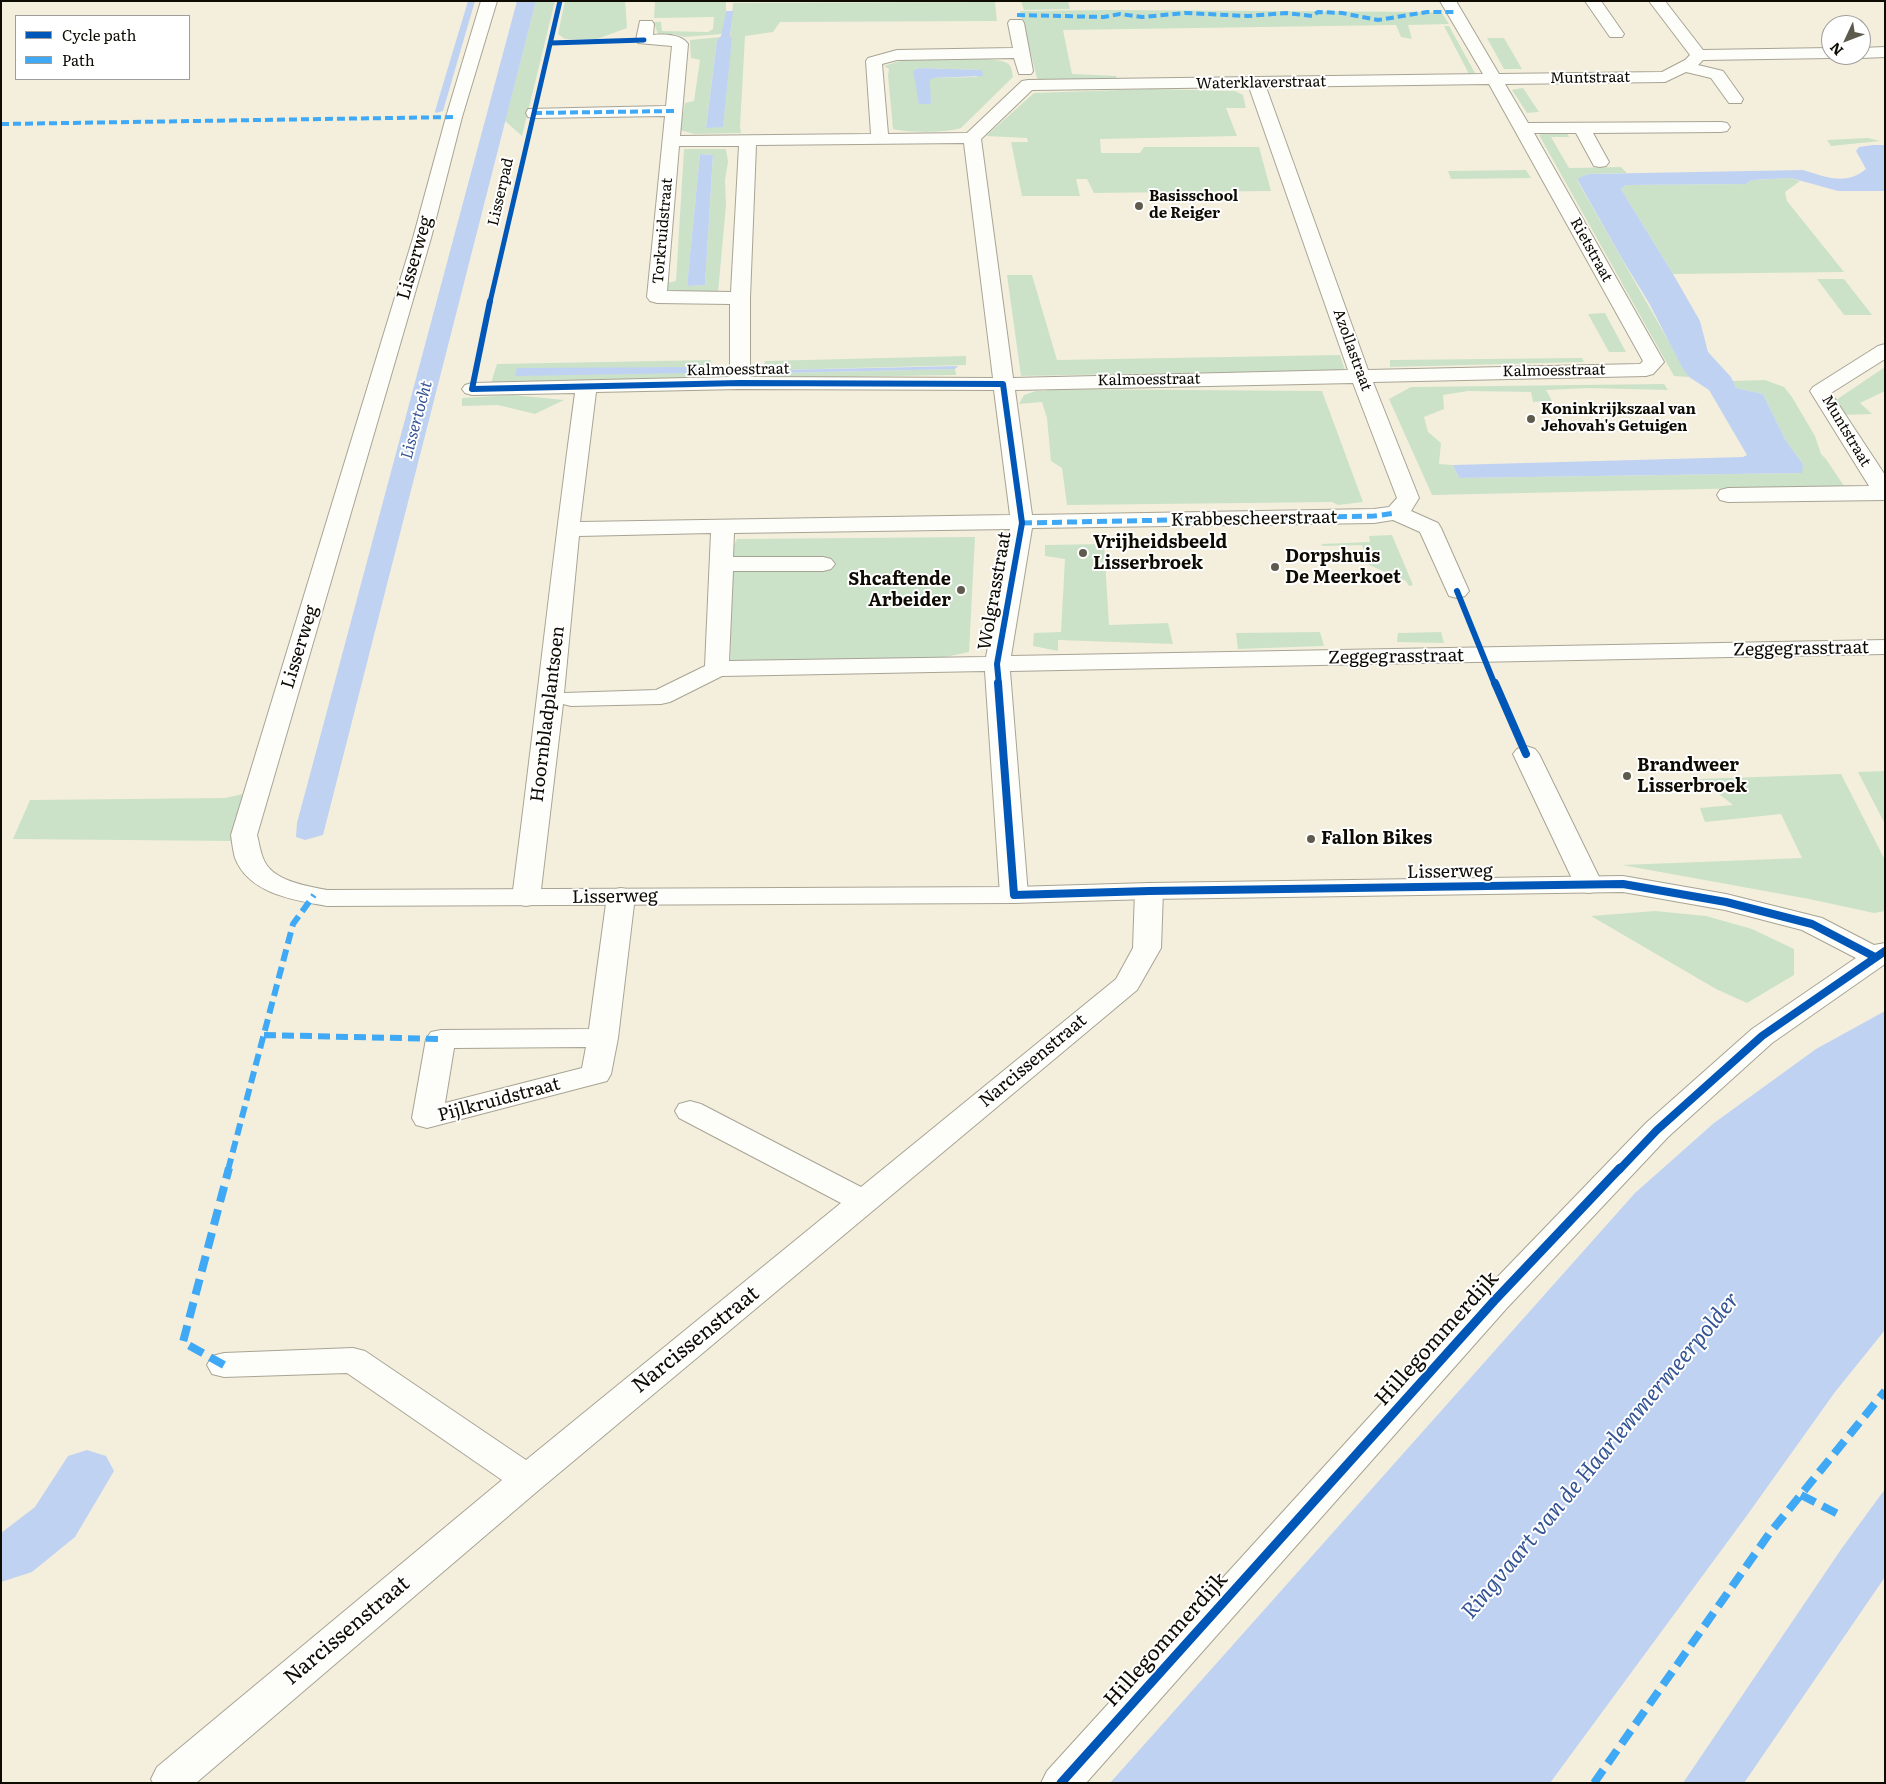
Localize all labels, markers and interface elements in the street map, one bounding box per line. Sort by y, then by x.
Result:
legend [15,15,190,80]
north arrow [1821,15,1871,65]
text: Cycle path [62,23,136,46]
text: N [1824,38,1847,61]
text: Path [62,48,95,71]
street label: Muntstraat [1550,68,1630,88]
street label: Waterklaverstraat [1196,73,1326,93]
street label: Lisserpad [484,156,518,228]
street label: Torkruidstraat [649,177,677,285]
place label: Basisschool de Reiger [1149,188,1238,223]
marker: Basisschool de Reiger [1133,200,1145,212]
street label: Lisserweg [393,214,437,302]
street label: Rietstraat [1566,215,1616,285]
street label: Azollastraat [1329,306,1375,394]
street label: Kalmoesstraat [686,360,790,380]
street label: Kalmoesstraat [1502,361,1606,381]
street label: Kalmoesstraat [1097,370,1201,390]
water label: Lissertocht [397,379,437,461]
street label: Muntstraat [1818,392,1874,470]
place label: Koninkrijkszaal van Jehovah's Getuigen [1541,401,1696,436]
marker: Koninkrijkszaal van Jehovah's Getuigen [1525,413,1537,425]
street label: Krabbescheerstraat [1170,507,1338,531]
street label: Wolgrasstraat [974,530,1016,652]
place label: Vrijheidsbeeld Lisserbroek [1093,532,1227,574]
place label: Dorpshuis De Meerkoet [1285,546,1401,588]
marker: Vrijheidsbeeld Lisserbroek [1077,547,1089,559]
marker: Dorpshuis De Meerkoet [1269,561,1281,573]
place label: Shcaftende Arbeider [848,569,951,612]
marker: Shcaftende Arbeider [955,584,967,596]
street label: Lisserweg [277,603,323,691]
street label: Hoornbladplantsoen [526,625,570,803]
street label: Zeggegrasstraat [1733,637,1869,661]
street label: Zeggegrasstraat [1328,645,1464,669]
place label: Brandweer Lisserbroek [1637,755,1747,798]
marker: Brandweer Lisserbroek [1621,770,1633,782]
place label: Fallon Bikes [1321,828,1432,850]
marker: Fallon Bikes [1305,833,1317,845]
street label: Lisserweg [1407,860,1493,884]
street label: Lisserweg [572,885,658,909]
street label: Narcissenstraat [975,1010,1091,1112]
street label: Pijlkruidstraat [436,1073,562,1127]
street label: Hillegommerdijk [1370,1267,1504,1411]
street label: Narcissenstraat [627,1281,765,1399]
water label: Ringvaart van de Haarlemmermeerpolder [1456,1287,1746,1625]
street label: Hillegommerdijk [1099,1568,1233,1712]
street label: Narcissenstraat [279,1571,415,1691]

